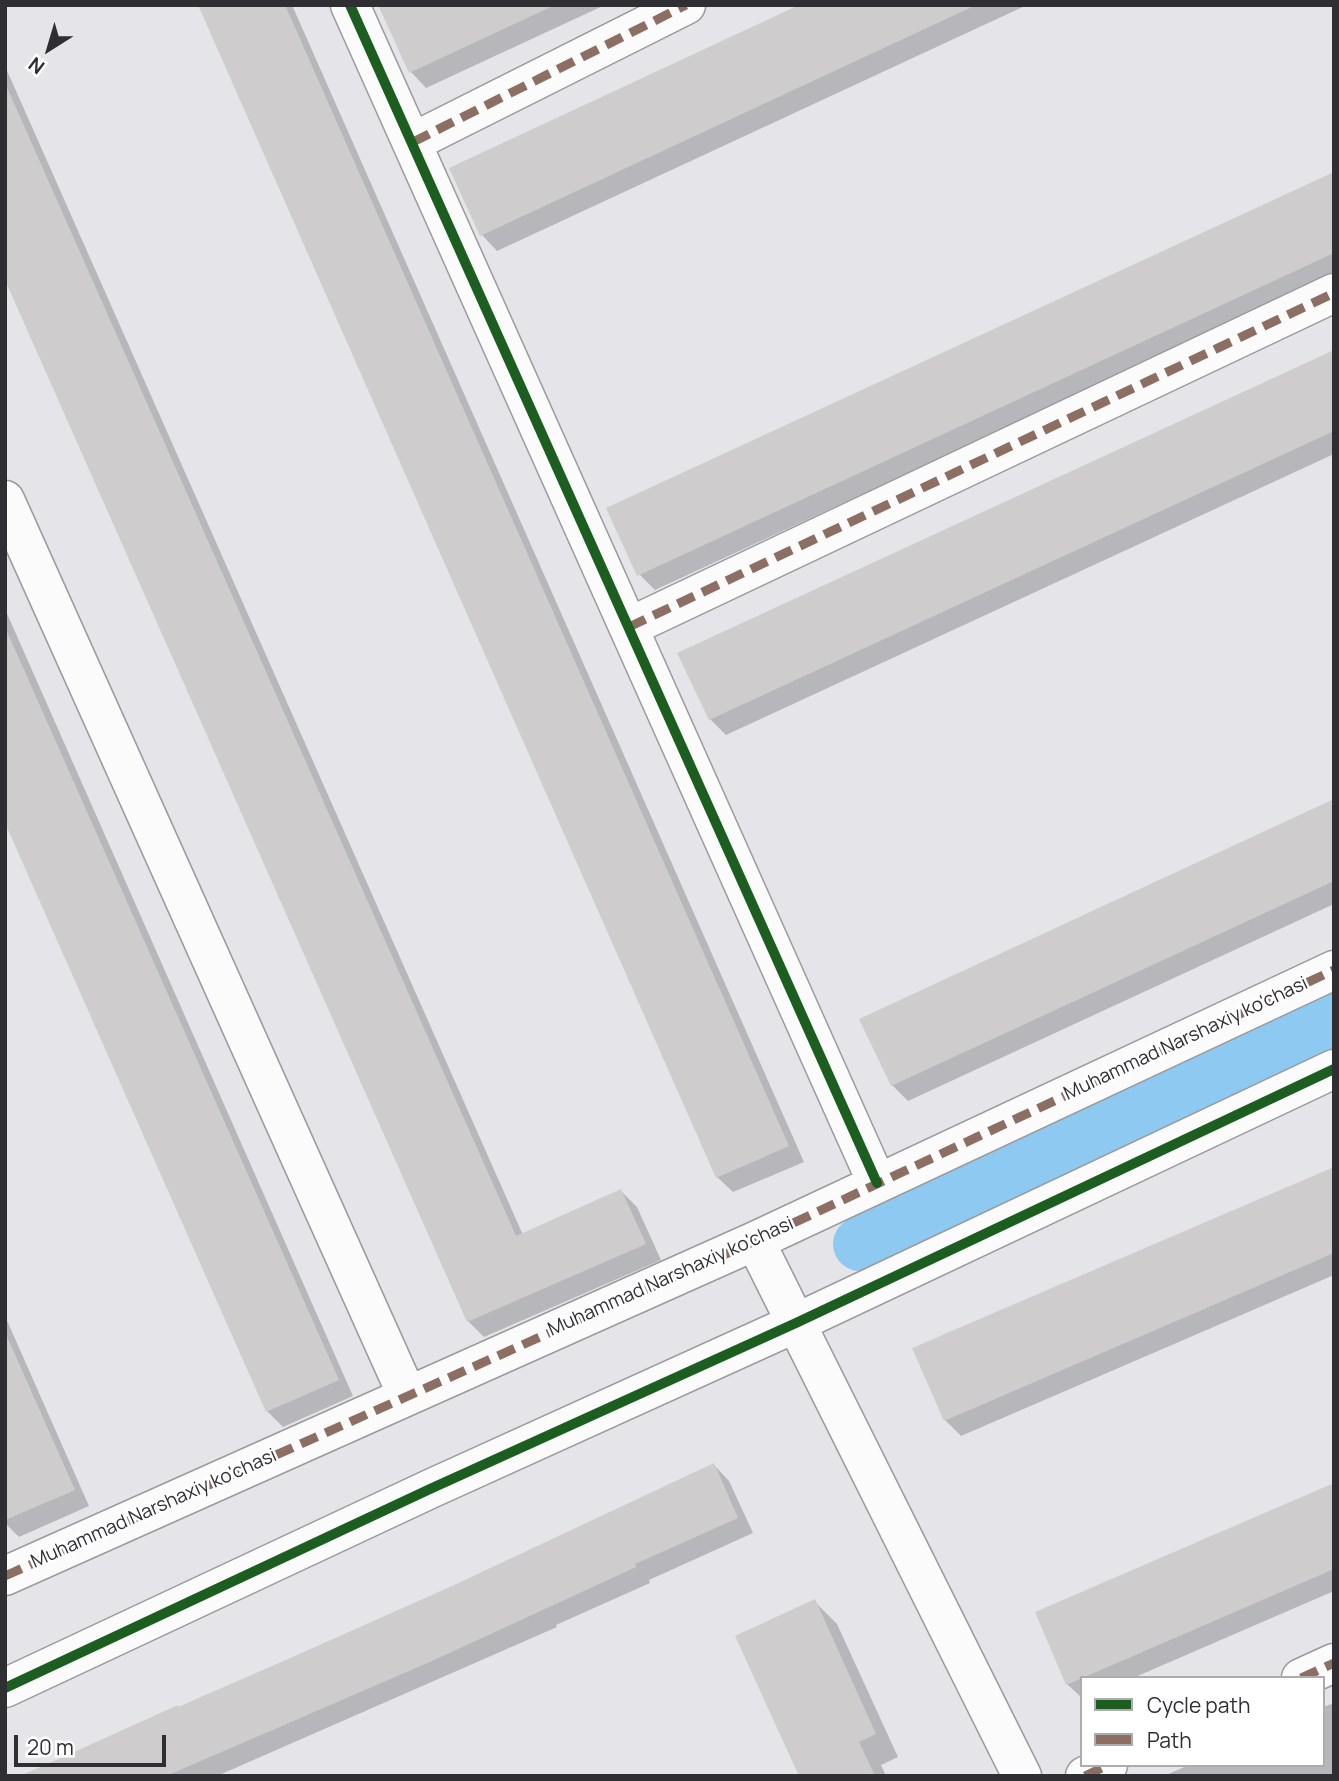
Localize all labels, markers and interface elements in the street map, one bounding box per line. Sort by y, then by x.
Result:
north arrow [14,14,84,84]
text: N [23,51,50,80]
street label: Muhammad Narshaxiy ko'chasi [1060,972,1312,1106]
street label: Muhammad Narshaxiy ko'chasi [545,1212,797,1342]
street label: Muhammad Narshaxiy ko'chasi [28,1444,280,1574]
legend [1080,1676,1325,1767]
text: Cycle path [1147,1691,1250,1719]
scale bar [18,1722,170,1766]
text: Path [1147,1726,1192,1754]
text: 20 m [27,1733,74,1761]

